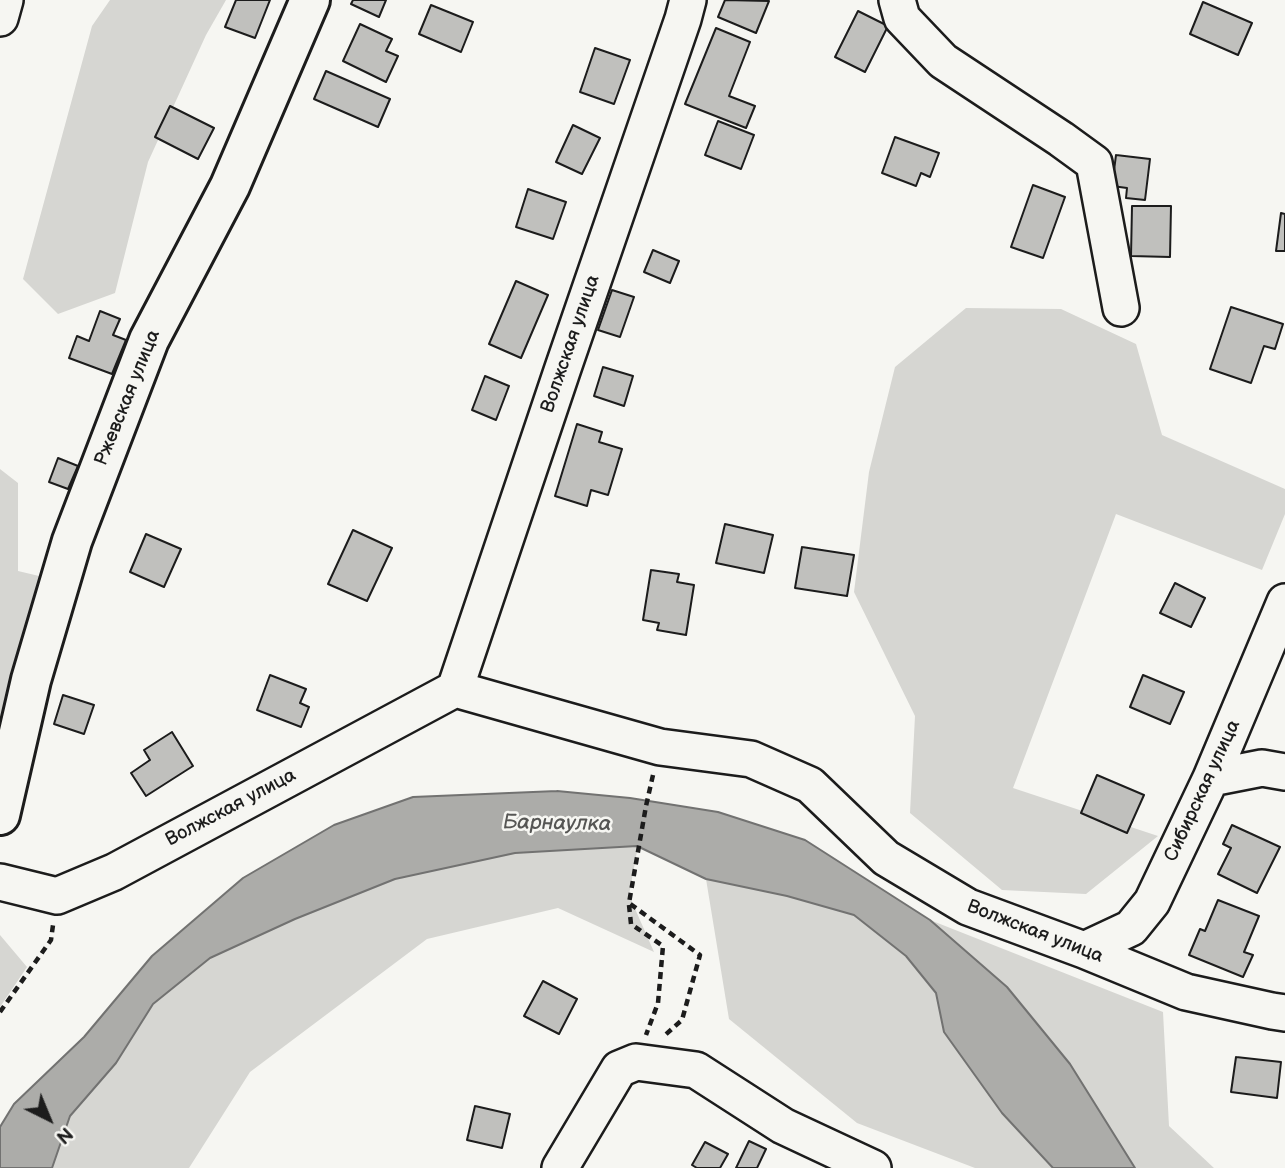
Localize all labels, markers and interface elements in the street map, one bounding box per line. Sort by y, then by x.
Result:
street label: Волжская улица [537,272,605,416]
street label: Ржевская улица [90,327,166,469]
street label: Сибирская улица [1160,716,1246,866]
street label: Волжская улица [162,764,300,852]
water label: Барнаулка [503,810,611,838]
street label: Волжская улица [964,896,1106,968]
north arrow [14,1084,84,1154]
text: N [51,1121,77,1148]

